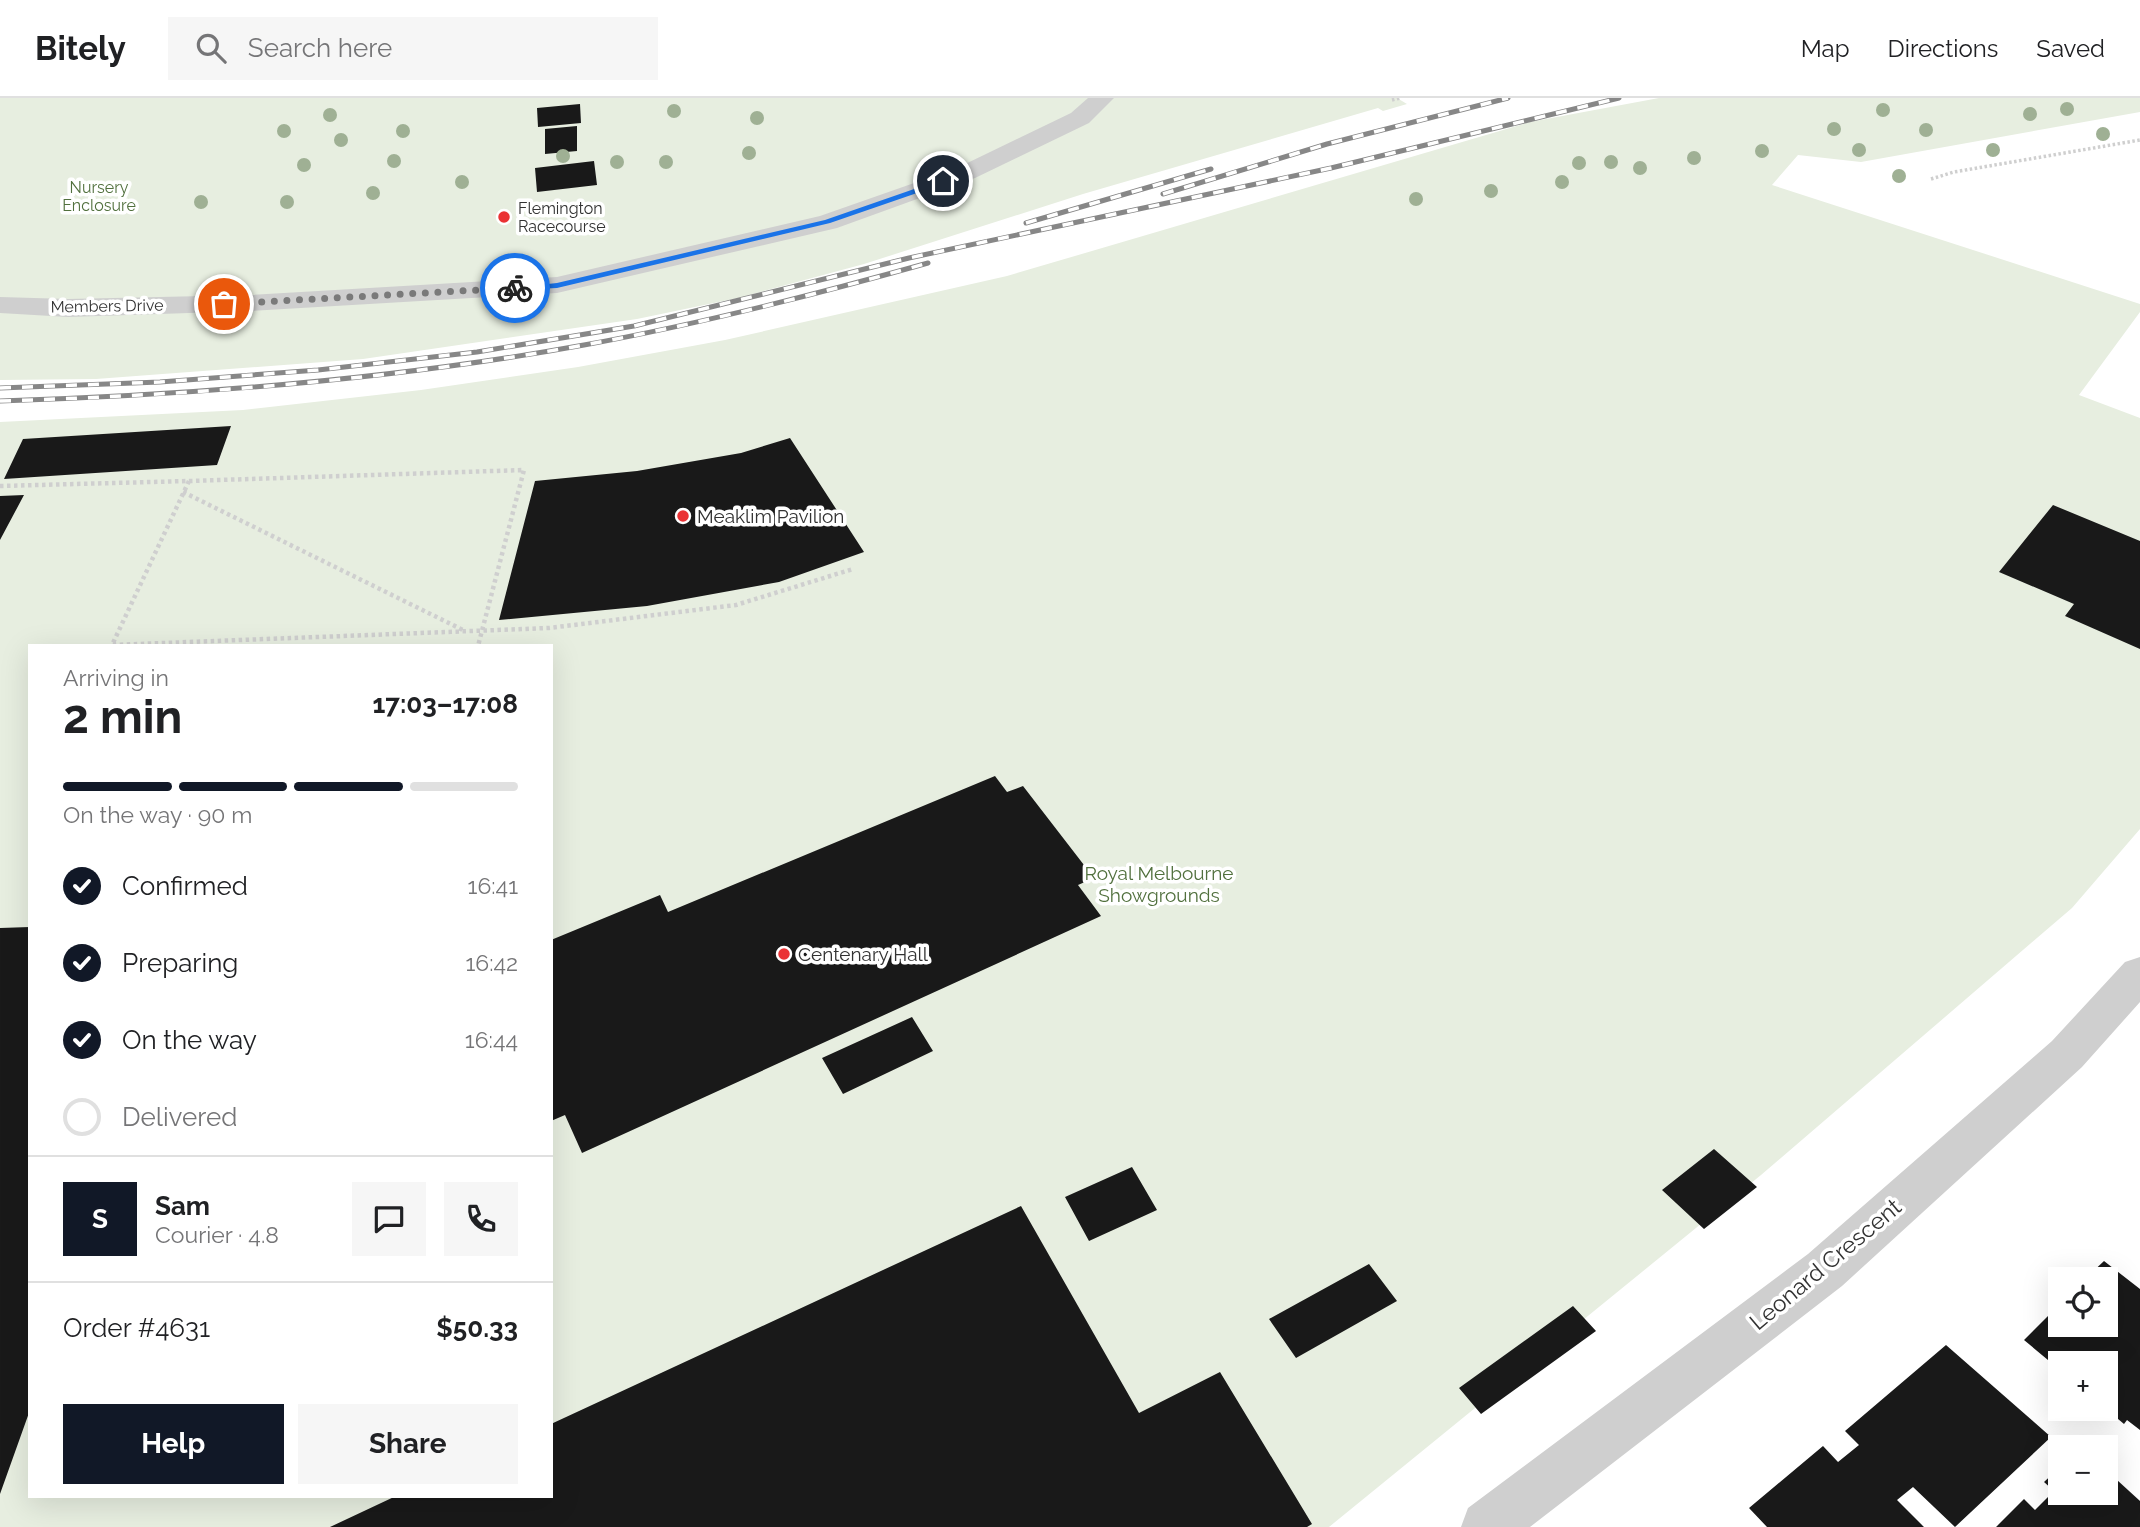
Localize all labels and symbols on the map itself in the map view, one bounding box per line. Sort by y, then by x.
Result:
pin [913,151,973,211]
park label: Nursery Enclosure [62,178,136,215]
place label: Flemington Racecourse [518,199,606,236]
marker: Flemington Racecourse [496,209,512,225]
courier [480,253,550,323]
pin [194,274,254,334]
street label: Members Drive [50,296,164,316]
place label: Meaklim Pavilion [697,505,844,527]
marker: Meaklim Pavilion [675,508,691,524]
park label: Royal Melbourne Showgrounds [1085,862,1233,906]
place label: Centenary Hall [798,943,929,965]
marker: Centenary Hall [776,946,792,962]
street label: Leonard Crescent [1744,1193,1906,1335]

